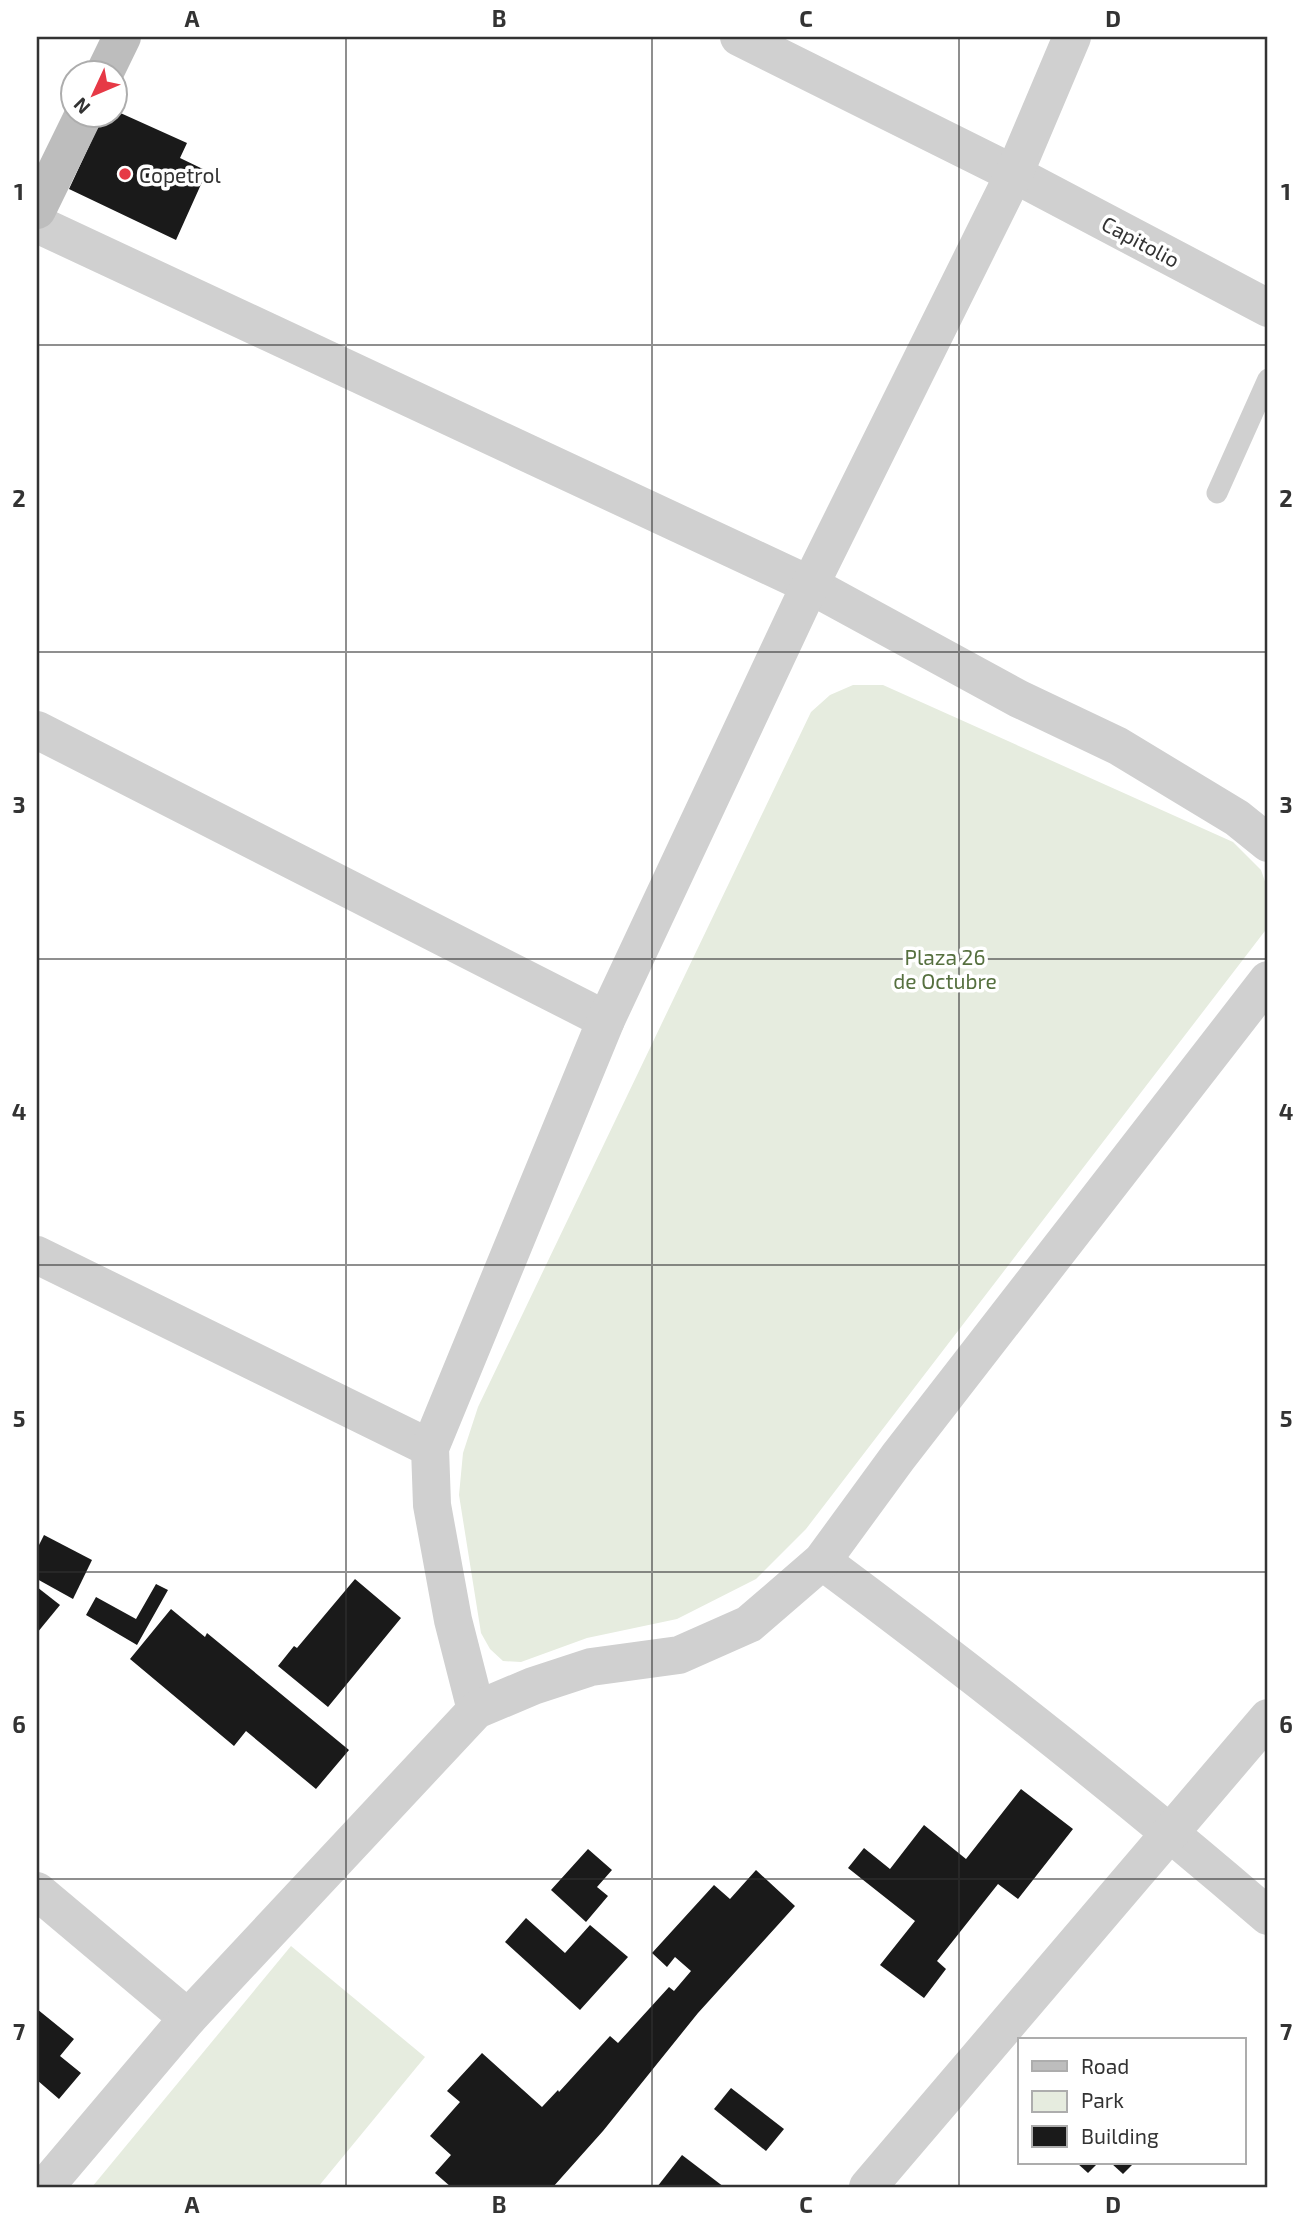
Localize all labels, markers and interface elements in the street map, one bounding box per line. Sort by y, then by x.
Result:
text: A [184,4,200,32]
text: B [492,4,506,32]
text: C [799,4,813,32]
text: D [1105,4,1121,32]
north arrow [60,60,130,130]
text: N [68,93,94,119]
place label: Copetrol [139,162,221,187]
marker: Copetrol [117,166,133,182]
text: 1 [14,177,24,205]
text: 1 [1281,177,1291,205]
street label: Capitolio [1098,210,1184,272]
text: 2 [12,484,26,512]
text: 2 [1279,484,1293,512]
text: 3 [12,790,26,818]
text: 3 [1279,790,1293,818]
park label: Plaza 26 de Octubre [893,944,997,993]
text: 4 [12,1097,26,1125]
text: 4 [1279,1097,1293,1125]
text: 5 [13,1404,25,1432]
text: 5 [1280,1404,1292,1432]
text: 6 [12,1710,26,1738]
text: 6 [1279,1710,1293,1738]
text: 7 [13,2017,25,2045]
text: 7 [1280,2017,1292,2045]
legend [1018,2038,1246,2164]
text: Road [1081,2053,1129,2078]
text: Park [1081,2087,1124,2112]
text: Building [1081,2123,1159,2148]
text: A [184,2190,200,2218]
text: B [492,2190,506,2218]
text: C [799,2190,813,2218]
text: D [1105,2190,1121,2218]

